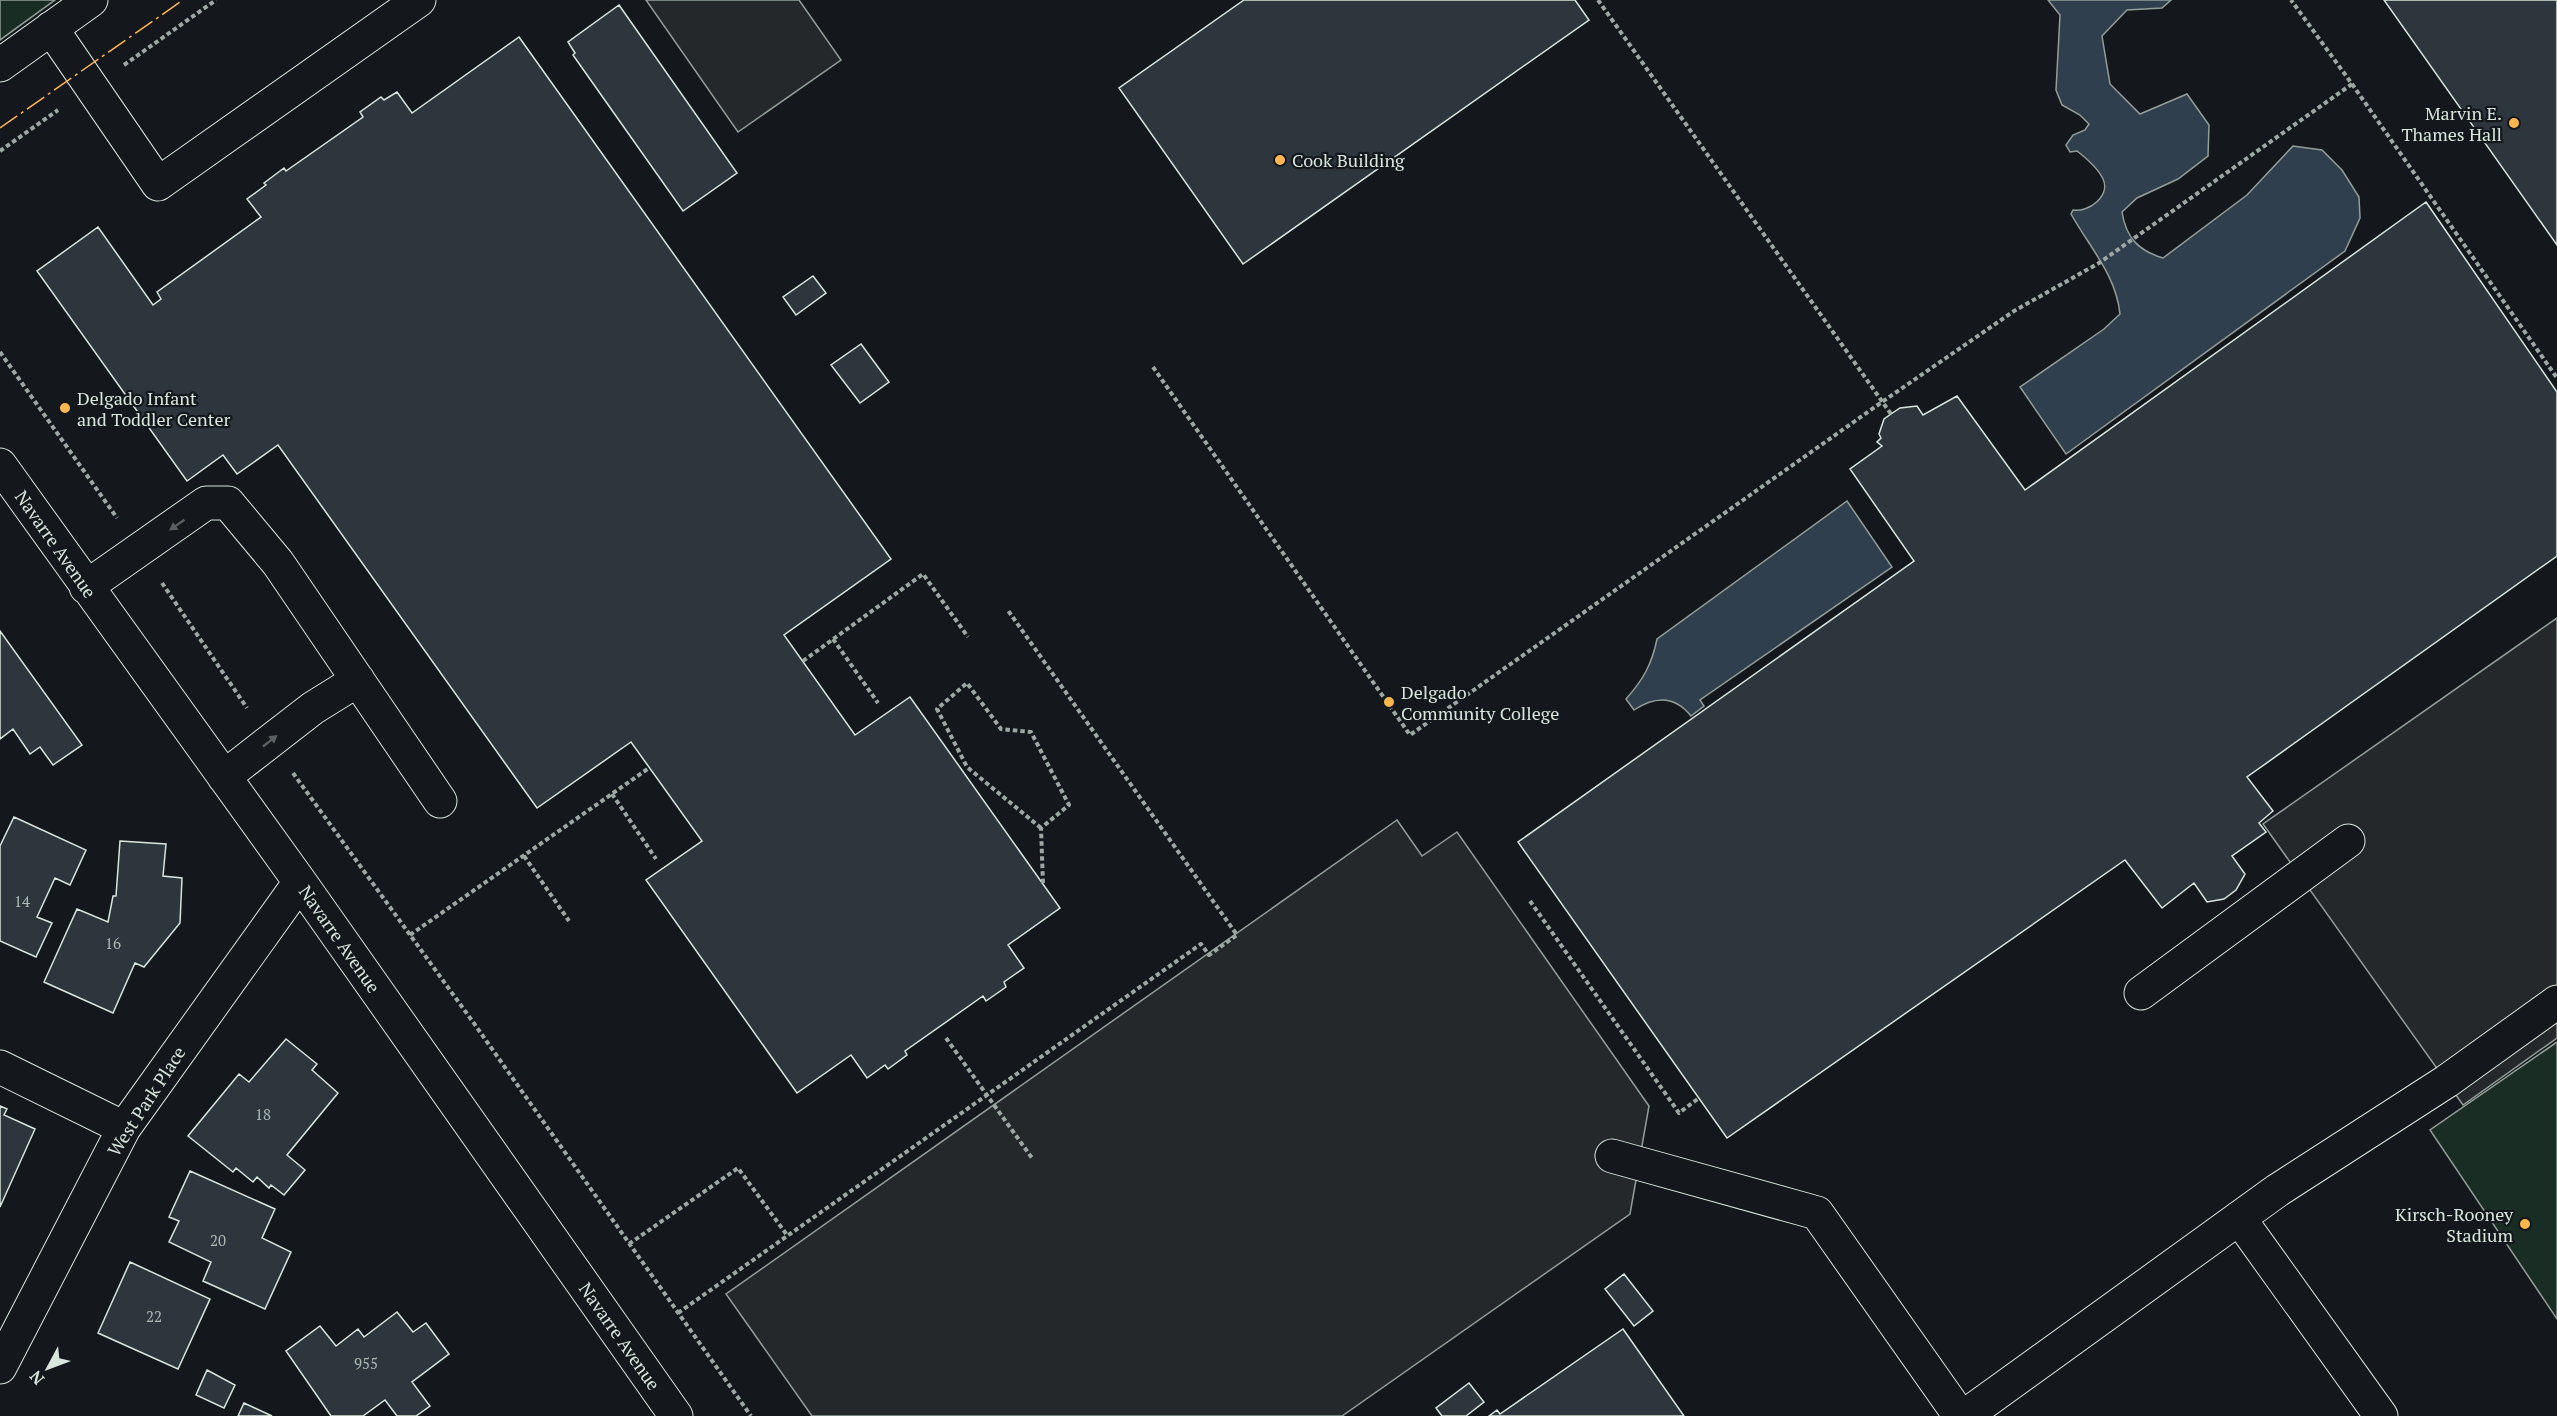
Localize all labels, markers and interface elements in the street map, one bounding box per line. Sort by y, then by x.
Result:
place label: Marvin E. Thames Hall [2401,101,2502,146]
marker: Marvin E. Thames Hall [2507,116,2521,130]
place label: Cook Building [1292,148,1405,172]
marker: Cook Building [1273,153,1287,167]
place label: Delgado Infant and Toddler Center [77,386,230,431]
marker: Delgado Infant and Toddler Center [58,401,72,415]
street label: Navarre Avenue [10,485,102,603]
one-way arrow [169,519,185,531]
place label: Delgado Community College [1401,680,1559,725]
marker: Delgado Community College [1382,695,1396,709]
one-way arrow [262,735,278,747]
street label: Navarre Avenue [294,880,386,998]
house number: 14 [14,891,30,911]
house number: 16 [105,933,121,953]
street label: West Park Place [102,1042,190,1160]
house number: 18 [255,1104,271,1124]
place label: Kirsch-Rooney Stadium [2395,1202,2514,1247]
marker: Kirsch-Rooney Stadium [2518,1217,2532,1231]
house number: 20 [210,1230,226,1250]
street label: Navarre Avenue [574,1277,666,1395]
house number: 22 [146,1306,162,1326]
north arrow [18,1338,78,1398]
house number: 955 [354,1353,378,1373]
text: N [24,1366,49,1390]

